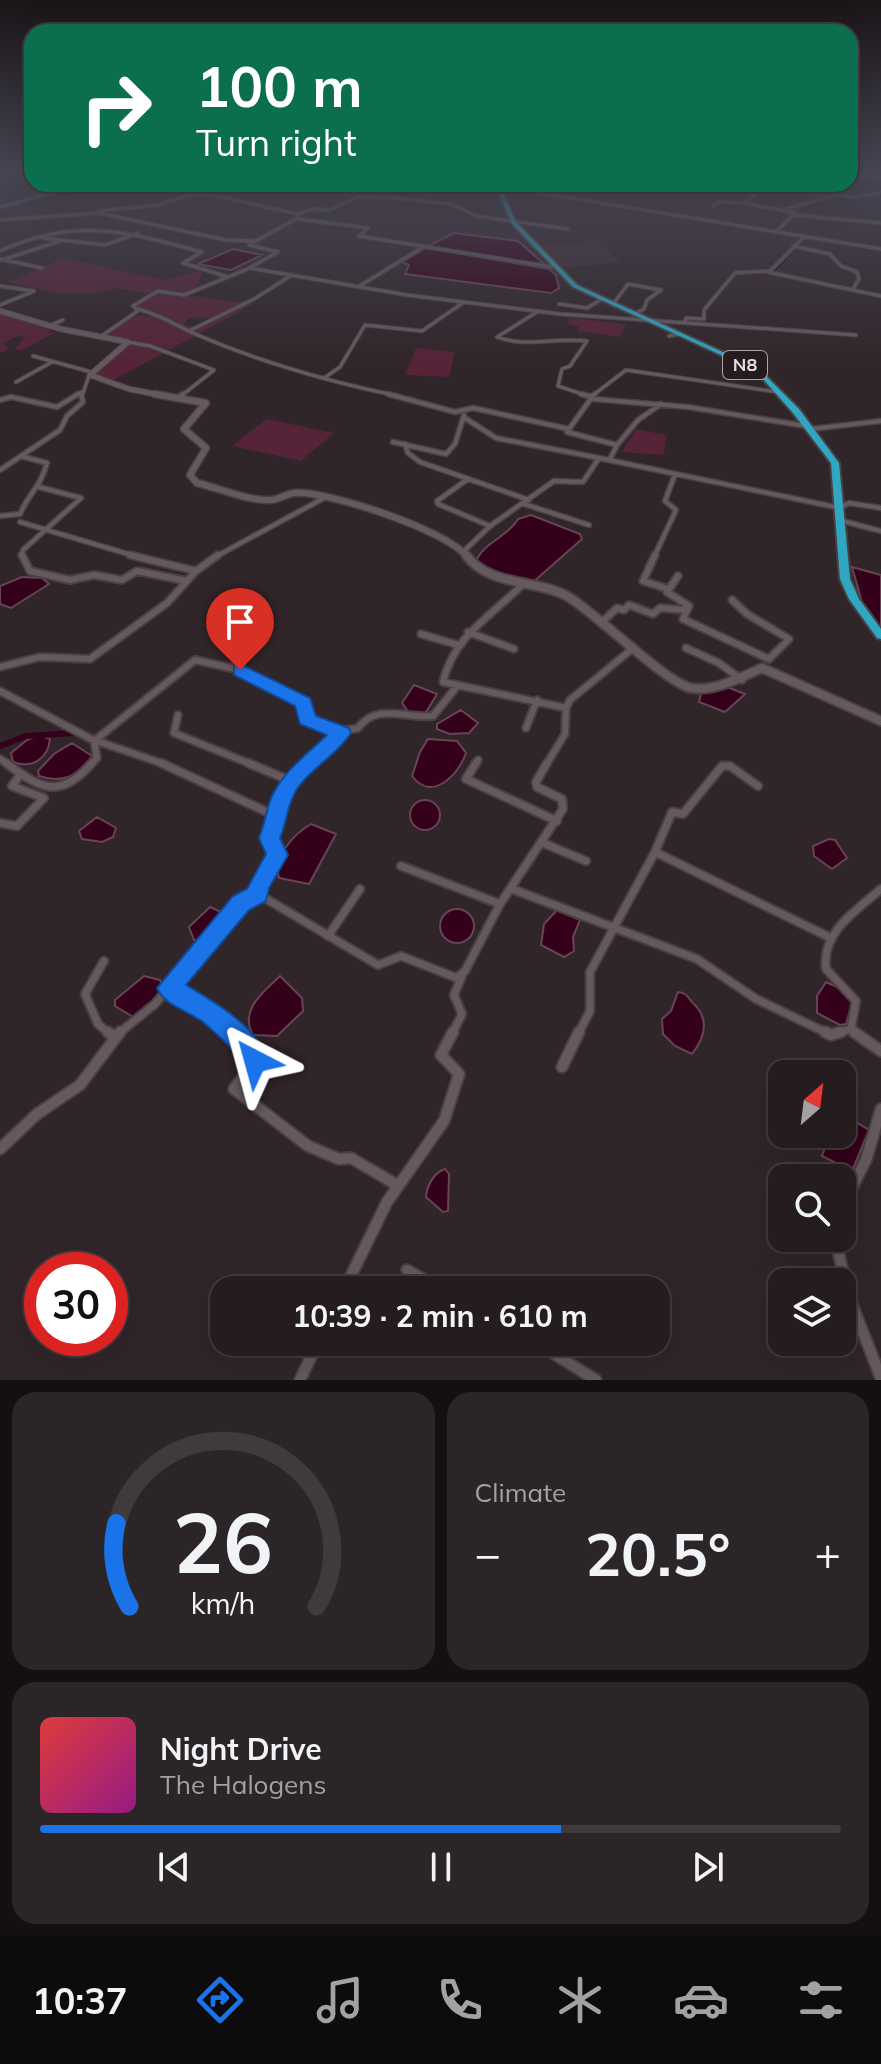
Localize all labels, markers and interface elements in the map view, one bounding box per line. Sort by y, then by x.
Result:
text: 100 m [196,51,363,121]
icon: right [64,56,168,160]
text: Turn right [196,120,357,165]
road number: N8 [723,351,767,379]
pin [206,588,274,670]
icon: arrive [218,600,262,644]
position arrow [213,1019,297,1103]
north arrow [768,1060,856,1148]
map controls [768,1060,856,1356]
button: search [768,1164,856,1252]
speed limit sign: 30 [24,1252,128,1356]
button: layers [768,1268,856,1356]
text: 10:39 · 2 min · 610 m [292,1297,588,1335]
text: Climate [475,1476,566,1509]
text: 26 [173,1489,273,1594]
text: 20.5° [585,1516,731,1591]
text: − [475,1526,501,1581]
text: + [815,1526,841,1581]
text: km/h [191,1585,256,1621]
text: Night Drive [160,1730,322,1768]
text: The Halogens [160,1768,326,1801]
icon: previous [152,1845,196,1889]
icon: pause [419,1845,463,1889]
icon: next [686,1845,730,1889]
icon: directions [192,1972,248,2028]
icon: music [312,1972,368,2028]
icon: phone [432,1972,488,2028]
icon: climate [552,1972,608,2028]
icon: car [673,1972,729,2028]
icon: filters [793,1972,849,2028]
text: 10:37 [32,1978,127,2023]

